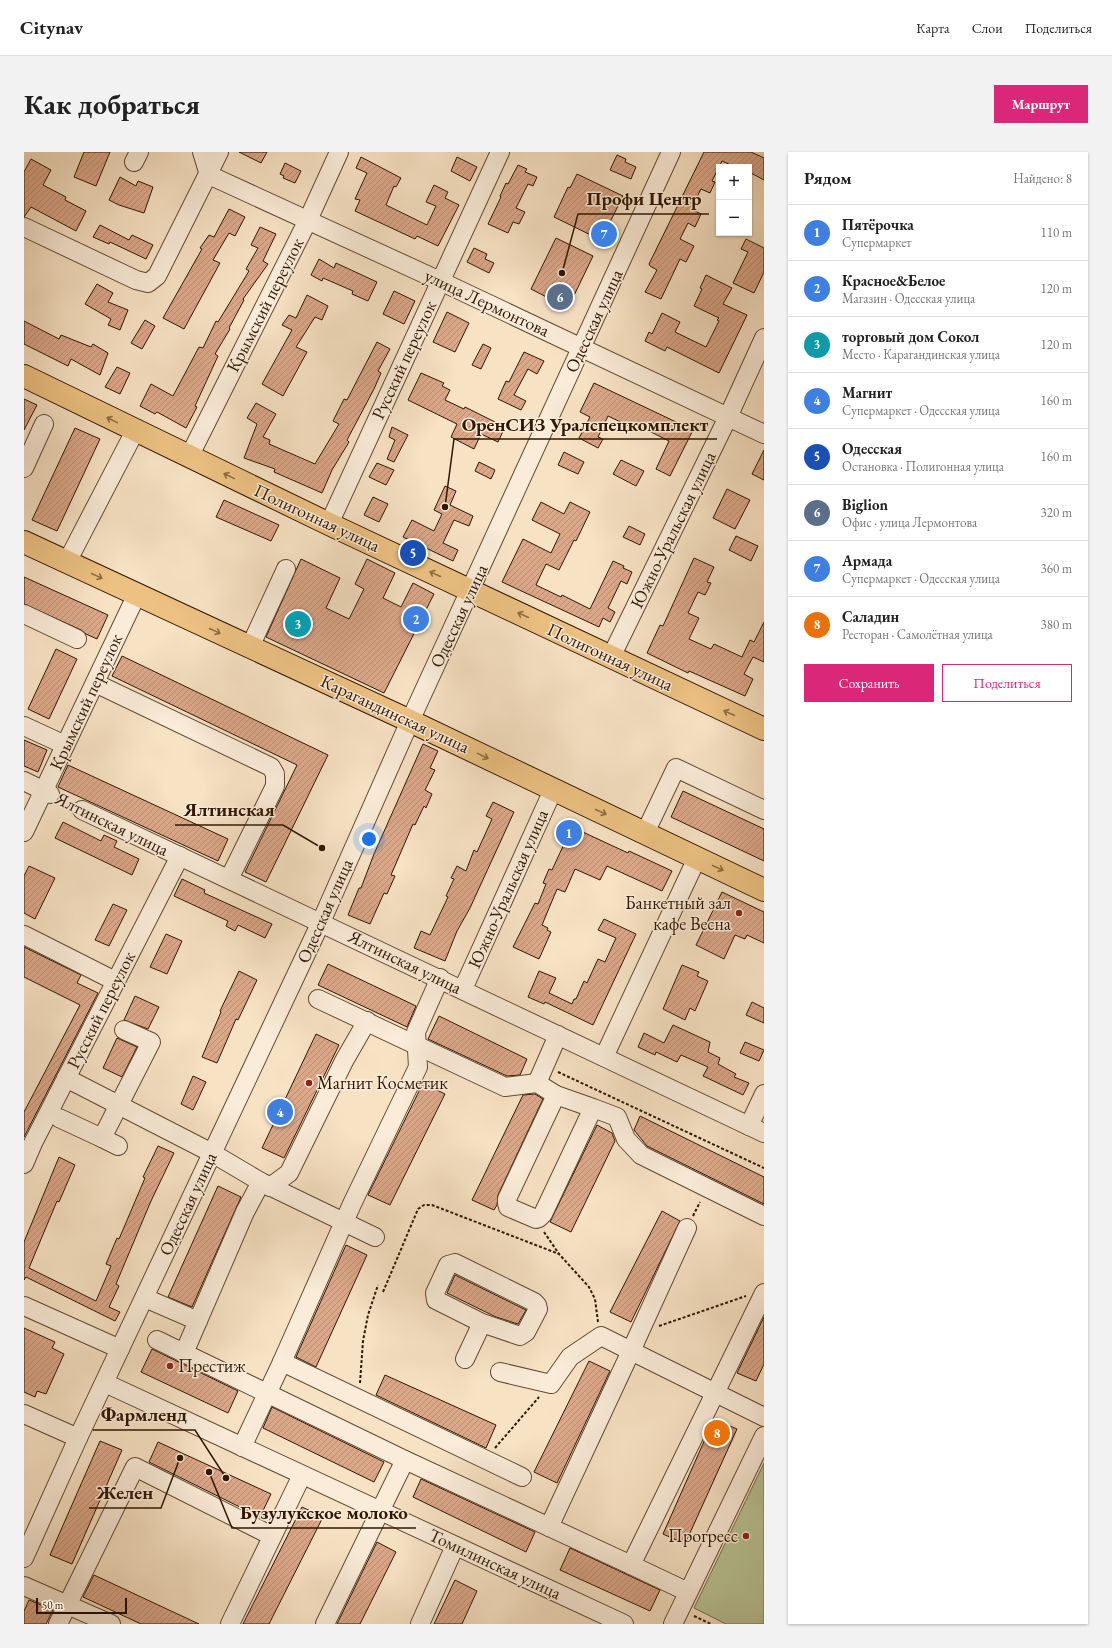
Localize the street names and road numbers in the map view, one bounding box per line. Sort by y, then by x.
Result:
street label: Крымский переулок [221,233,309,376]
street label: улица Лермонтова [421,264,554,342]
street label: Одесская улица [560,265,628,376]
street label: Русский переулок [366,296,441,423]
street label: Южно-Уральская улица [625,447,721,612]
street label: Полигонная улица [251,478,385,557]
street label: Одесская улица [425,560,493,671]
street label: Полигонная улица [544,617,678,696]
street label: Крымский переулок [44,630,127,774]
street label: Карагандинская улица [317,669,474,758]
street label: Ялтинская улица [51,786,173,861]
street label: Южно-Уральская улица [462,805,553,972]
street label: Одесская улица [291,854,358,966]
street label: Ялтинская улица [344,924,466,999]
street label: Русский переулок [61,947,140,1072]
street label: Одесская улица [154,1148,222,1259]
street label: Томилинская улица [425,1523,566,1605]

